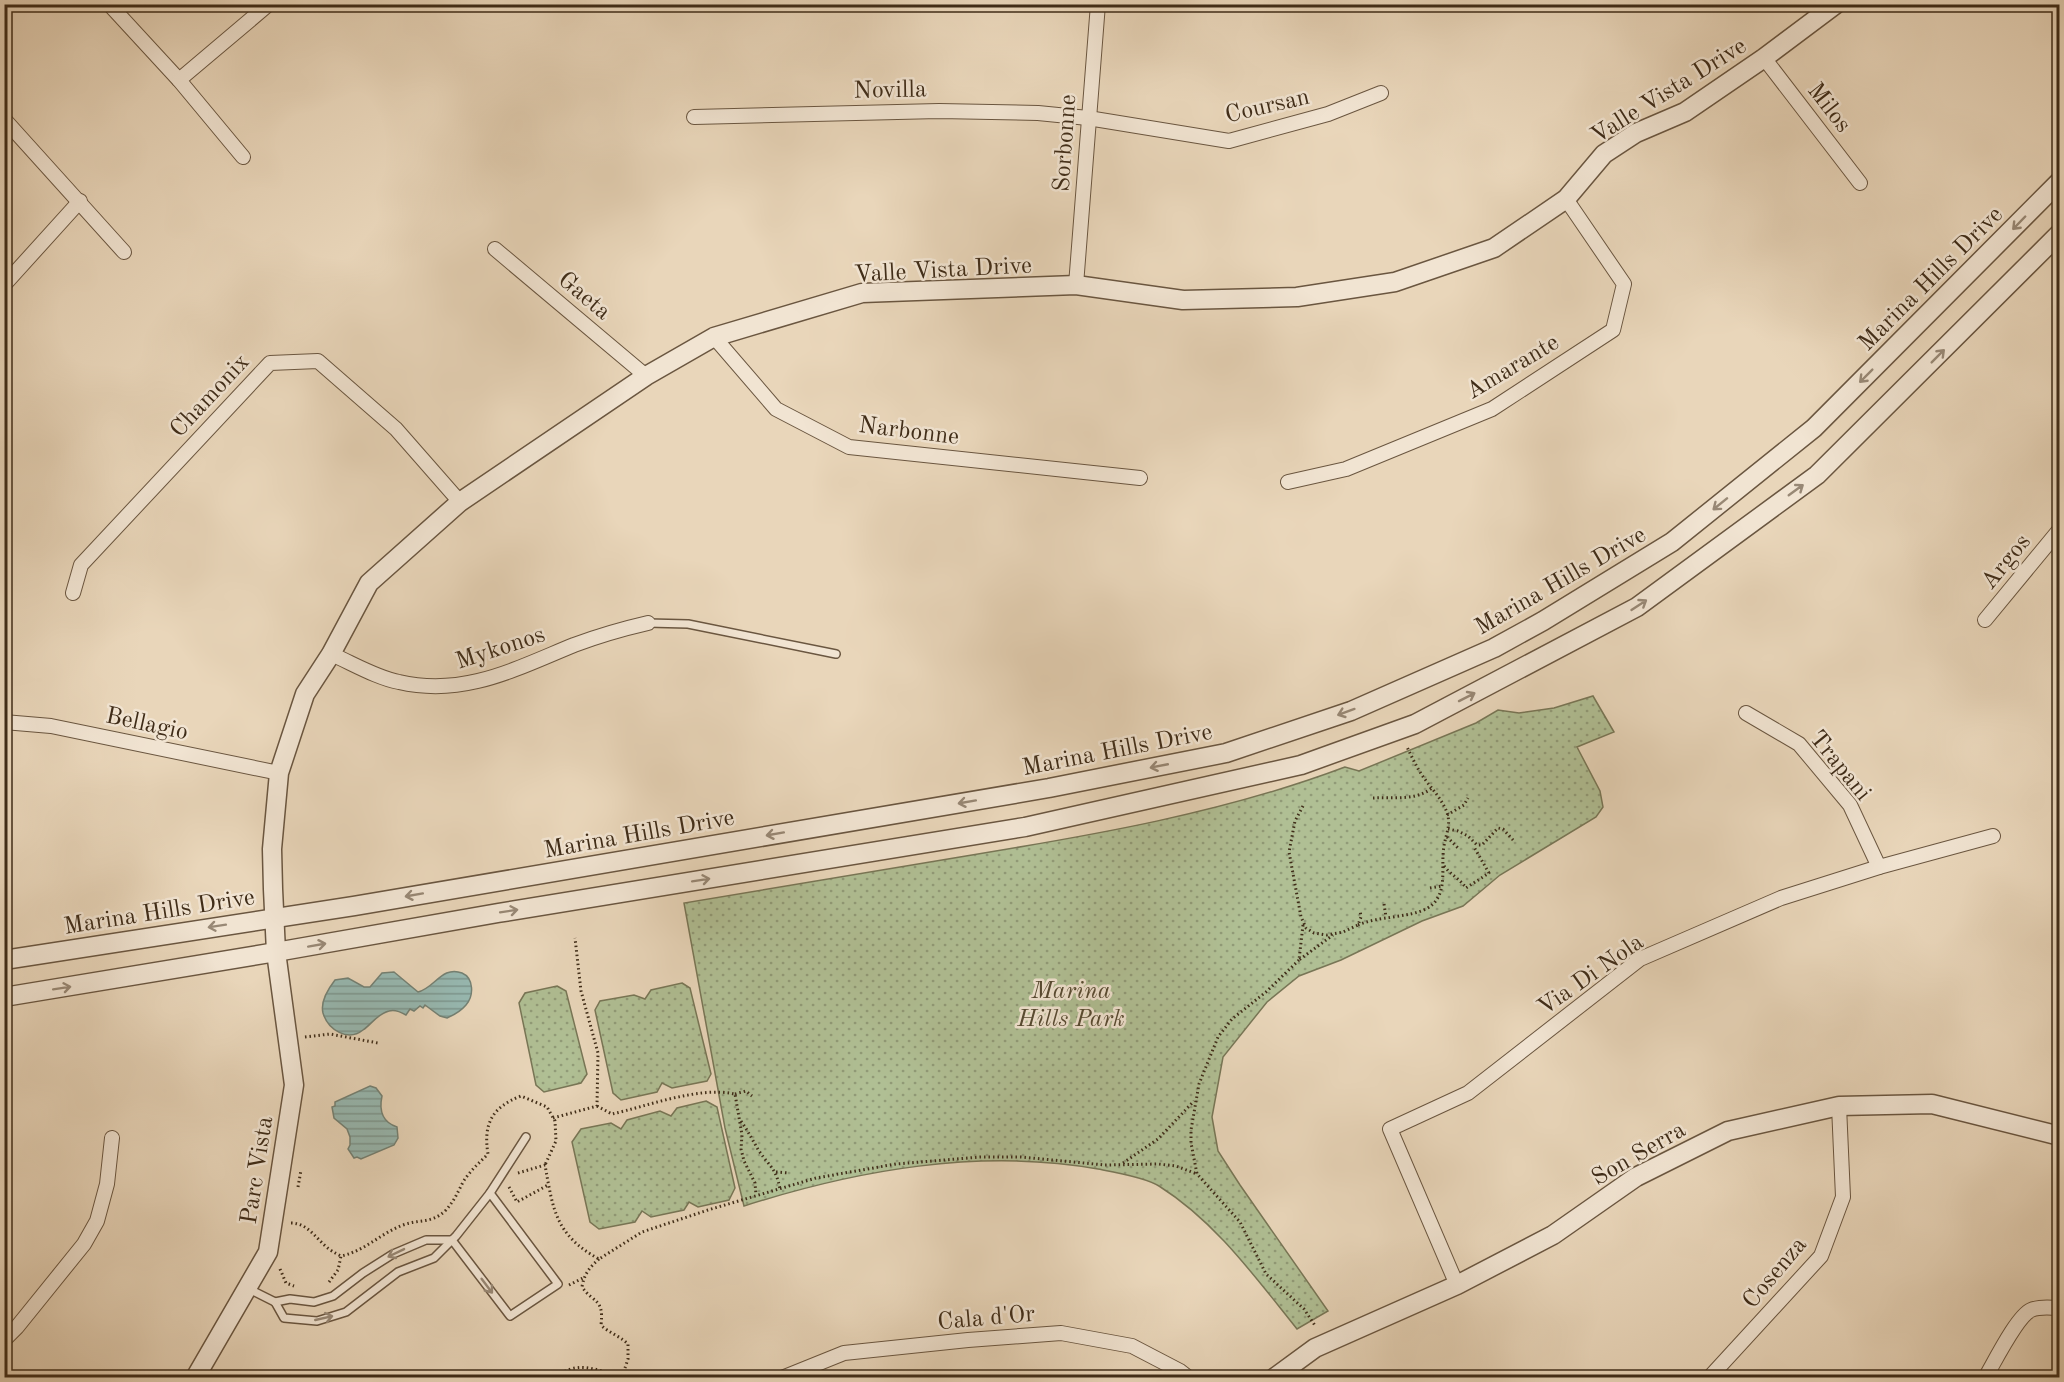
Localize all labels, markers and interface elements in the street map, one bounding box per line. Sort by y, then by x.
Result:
street label: Valle Vista Drive [1587,34,1751,149]
street label: Novilla [853,78,927,104]
street label: Milos [1802,79,1855,137]
street label: Coursan [1223,86,1312,128]
street label: Sorbonne [1051,94,1081,193]
street label: Marina Hills Drive [1855,203,2008,356]
one-way arrow [2012,215,2026,230]
street label: Valle Vista Drive [854,254,1033,288]
street label: Gaeta [553,268,615,325]
street label: Amarante [1463,331,1564,405]
one-way arrow [1930,348,1945,363]
street label: Chamonix [166,350,255,443]
one-way arrow [1859,368,1874,383]
street label: Narbonne [857,414,961,450]
one-way arrow [1788,484,1804,496]
one-way arrow [1712,497,1728,510]
street label: Marina Hills Drive [1471,523,1651,640]
street label: Argos [1977,530,2036,594]
one-way arrow [1630,598,1647,610]
street label: Mykonos [453,623,548,675]
one-way arrow [1458,691,1475,703]
street label: Bellagio [103,705,190,745]
one-way arrow [1337,707,1356,718]
street label: Marina Hills Drive [1020,721,1214,781]
street label: Trapani [1804,727,1875,806]
one-way arrow [1150,761,1169,772]
one-way arrow [958,797,978,808]
street label: Marina Hills Drive [542,806,736,864]
one-way arrow [766,829,786,840]
one-way arrow [691,874,710,885]
street label: Marina Hills Drive [62,886,256,940]
one-way arrow [405,890,425,901]
one-way arrow [498,905,518,916]
one-way arrow [208,921,227,932]
street label: Via Di Nola [1534,930,1649,1021]
one-way arrow [306,939,326,950]
park label: Marina Hills Park [1016,980,1125,1032]
one-way arrow [52,982,72,993]
street label: Parc Vista [238,1115,278,1226]
street label: Son Serra [1588,1118,1690,1191]
street label: Cosenza [1739,1233,1812,1313]
one-way arrow [388,1248,406,1259]
one-way arrow [481,1278,494,1294]
street label: Cala d'Or [936,1303,1036,1335]
one-way arrow [314,1312,333,1323]

